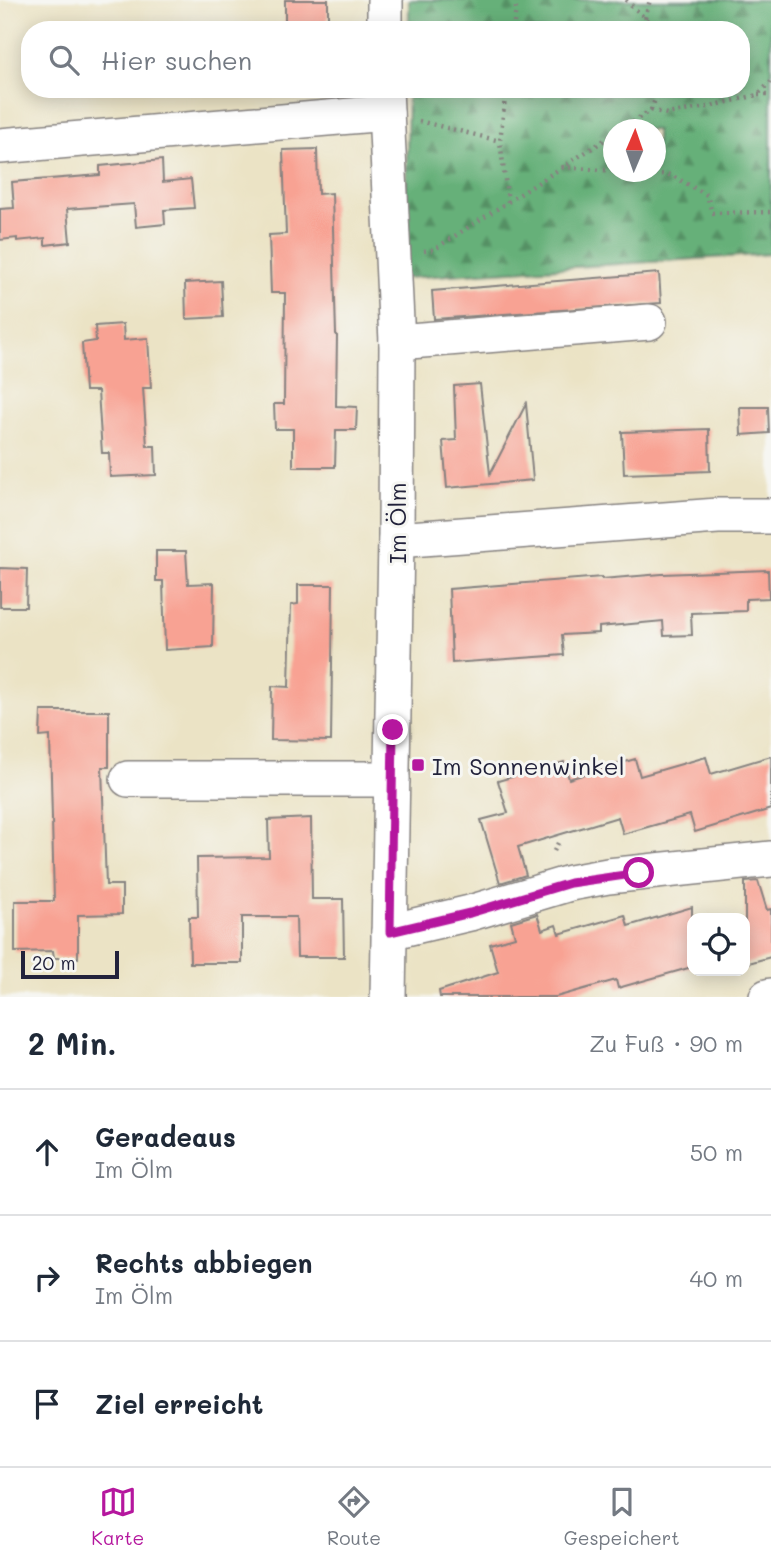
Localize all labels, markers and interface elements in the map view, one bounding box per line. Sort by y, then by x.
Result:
search box [21,21,750,98]
icon: search [45,41,83,79]
text: Hier suchen [101,43,252,77]
north arrow [603,119,666,182]
street label: Im Ölm [381,482,412,564]
route end [377,714,408,745]
place label: Im Sonnenwinkel [432,750,625,781]
marker: Im Sonnenwinkel [410,757,426,773]
route start [623,857,654,888]
map controls [687,913,750,976]
button: locate [687,913,750,976]
scale bar [21,948,119,980]
text: 20 m [32,950,76,975]
text: 2 Min. [28,1023,116,1063]
text: Zu Fuß · 90 m [589,1028,743,1058]
text: Geradeaus [95,1120,236,1154]
icon: ahead [28,1133,66,1171]
text: 50 m [690,1137,743,1167]
text: Im Ölm [95,1154,173,1184]
text: Rechts abbiegen [95,1246,312,1280]
icon: right [28,1259,66,1297]
text: 40 m [690,1263,743,1293]
text: Im Ölm [95,1280,173,1310]
icon: arrive [28,1385,66,1423]
text: Ziel erreicht [95,1387,263,1421]
tab: Karte [91,1483,144,1550]
tab: Route [327,1483,381,1550]
tab: Gespeichert [564,1483,680,1550]

